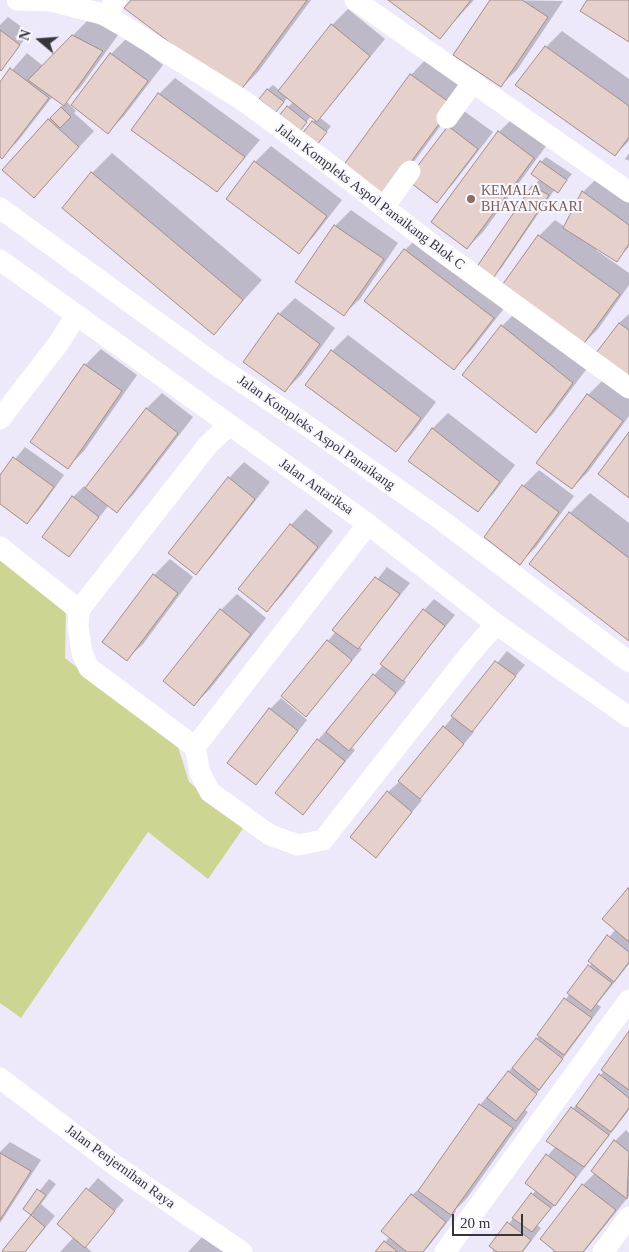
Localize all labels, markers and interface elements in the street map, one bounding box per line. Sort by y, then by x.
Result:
north arrow [15,15,65,65]
text: N [17,28,34,42]
street label: Jalan Kompleks Aspol Panaikang Blok C [272,120,468,274]
place label: KEMALA BHAYANGKARI [481,183,582,216]
marker: KEMALA BHAYANGKARI [465,193,477,205]
street label: Jalan Kompleks Aspol Panaikang [234,372,398,494]
street label: Jalan Antariksa [276,455,356,519]
street label: Jalan Penjernihan Raya [62,1122,178,1212]
scale bar [454,1204,525,1236]
text: 20 m [460,1215,490,1231]

